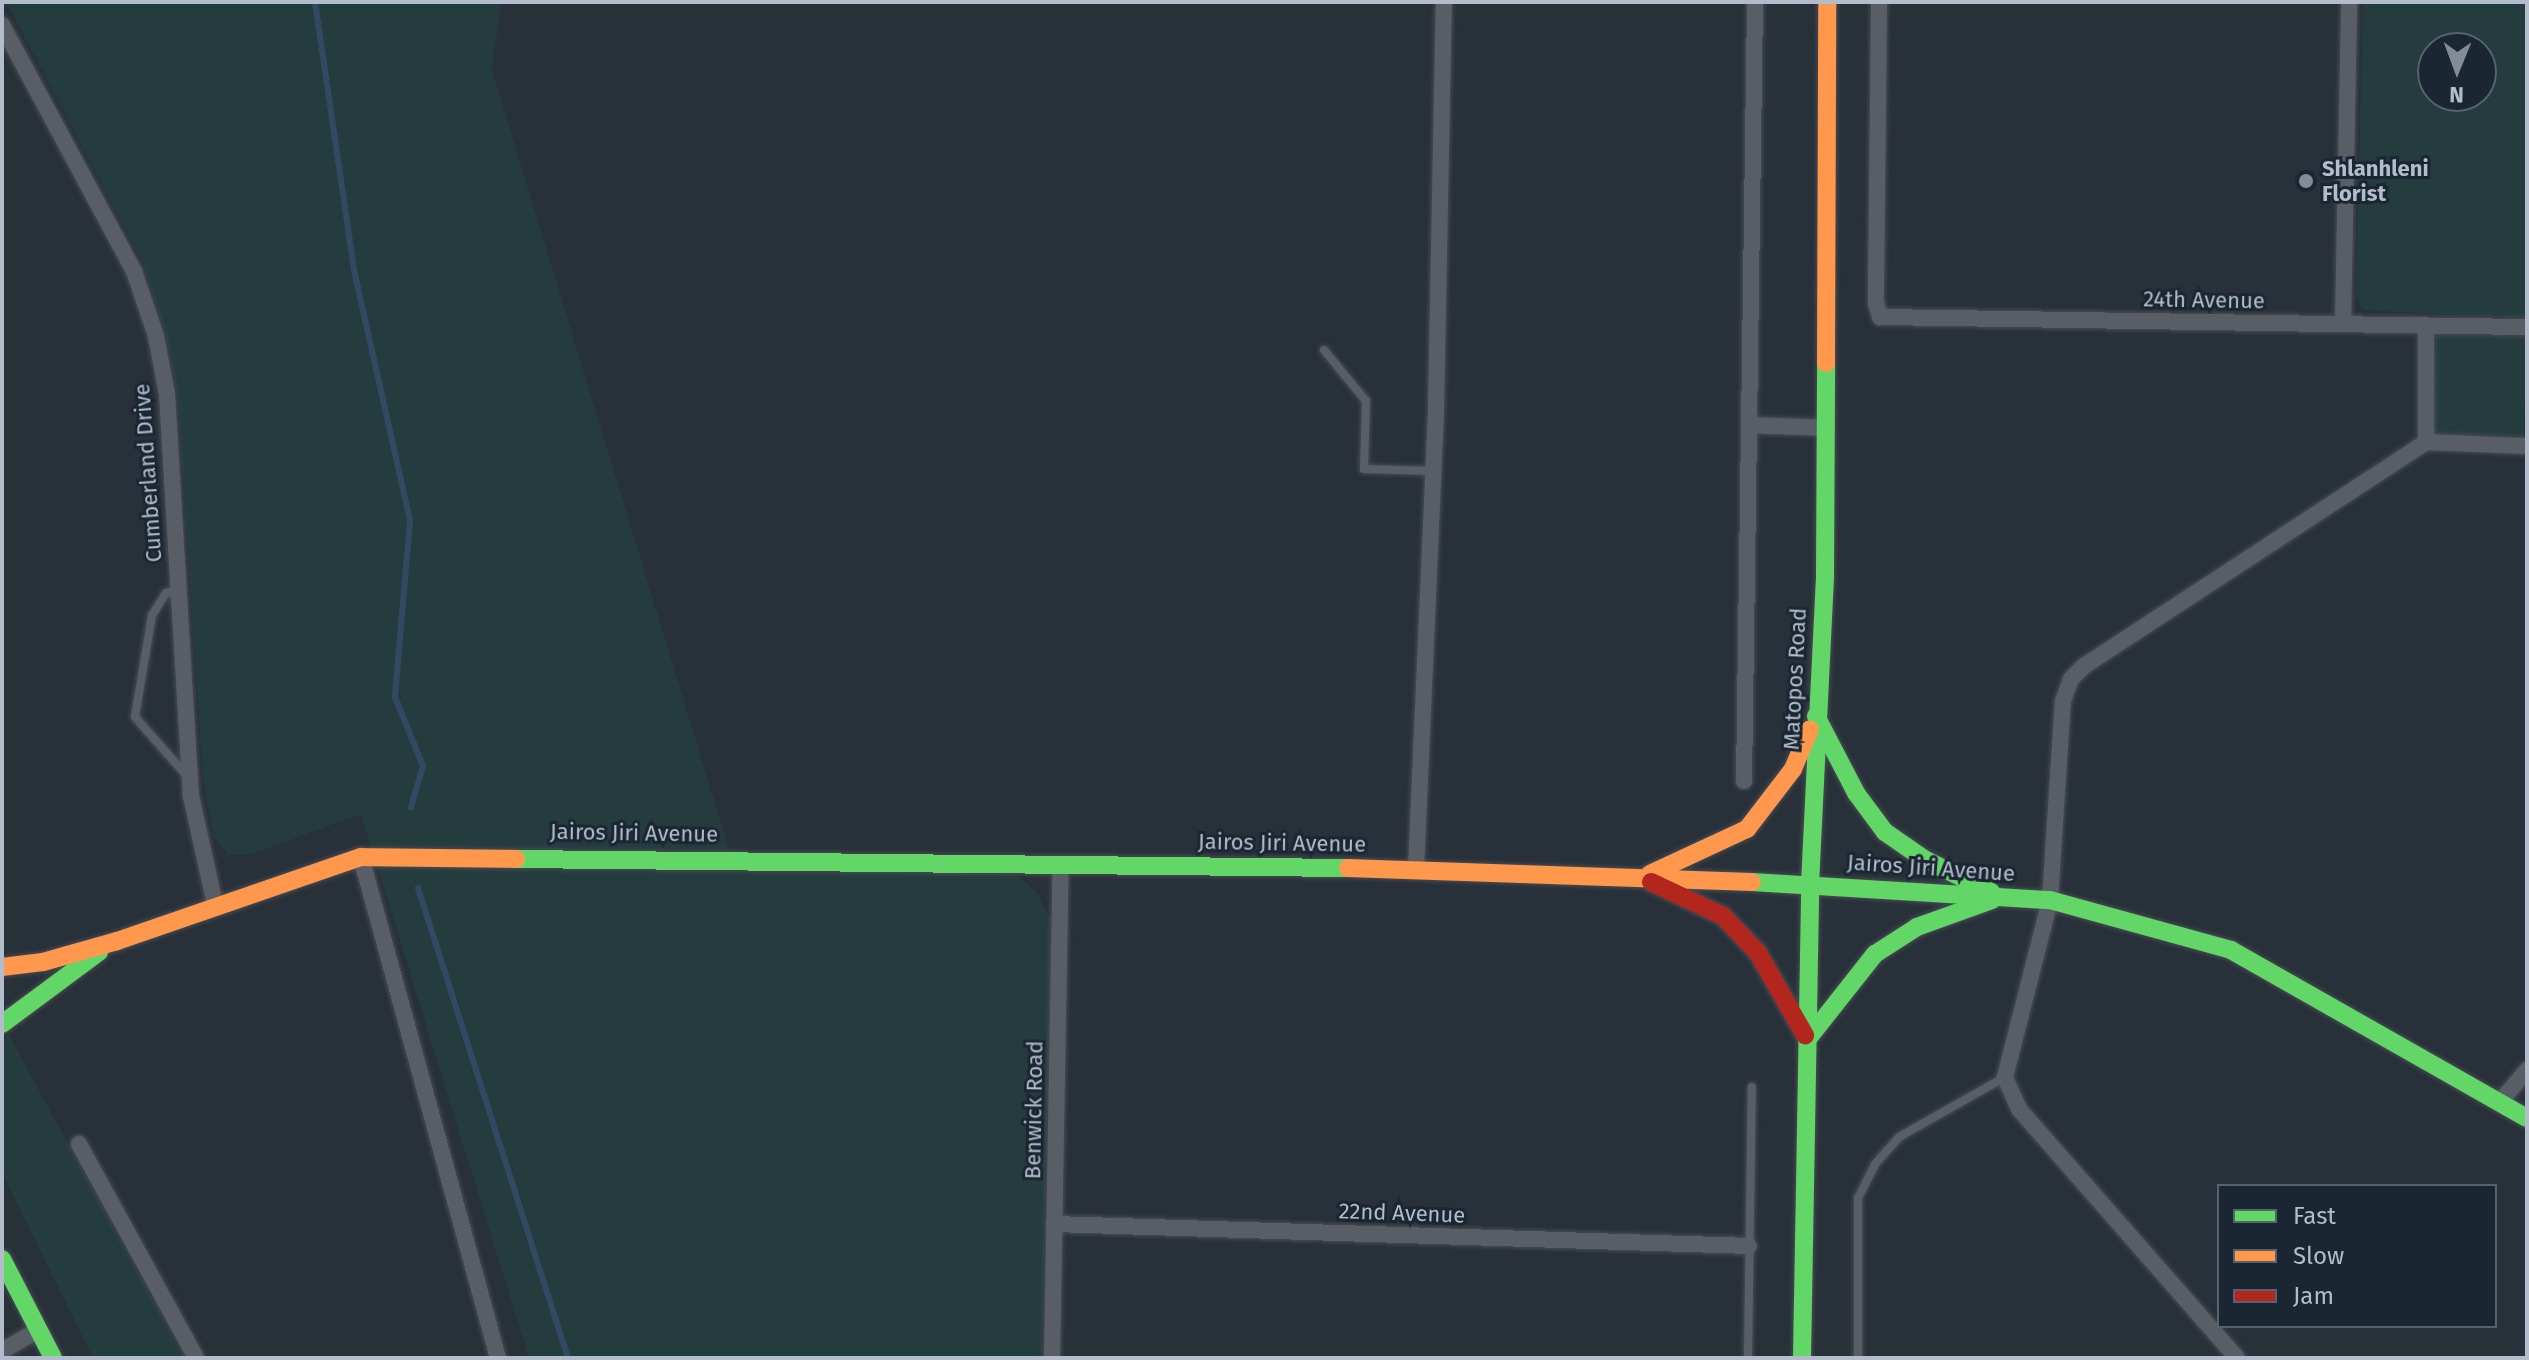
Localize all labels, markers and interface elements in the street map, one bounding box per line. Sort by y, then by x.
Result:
north arrow [2417,32,2497,112]
text: N [2449,81,2464,108]
place label: Shlanhleni Florist [2322,155,2429,206]
marker: Shlanhleni Florist [2297,172,2315,190]
street label: 24th Avenue [2143,286,2265,314]
street label: Cumberland Drive [129,383,167,563]
street label: Matopos Road [1778,607,1812,751]
street label: Jairos Jiri Avenue [550,818,718,848]
street label: Jairos Jiri Avenue [1198,828,1366,858]
street label: Jairos Jiri Avenue [1846,849,2016,887]
street label: Benwick Road [1020,1040,1048,1180]
legend [2217,1184,2497,1328]
street label: 22nd Avenue [1338,1198,1466,1228]
text: Fast [2293,1202,2336,1230]
text: Slow [2293,1242,2344,1270]
text: Jam [2293,1282,2334,1310]

